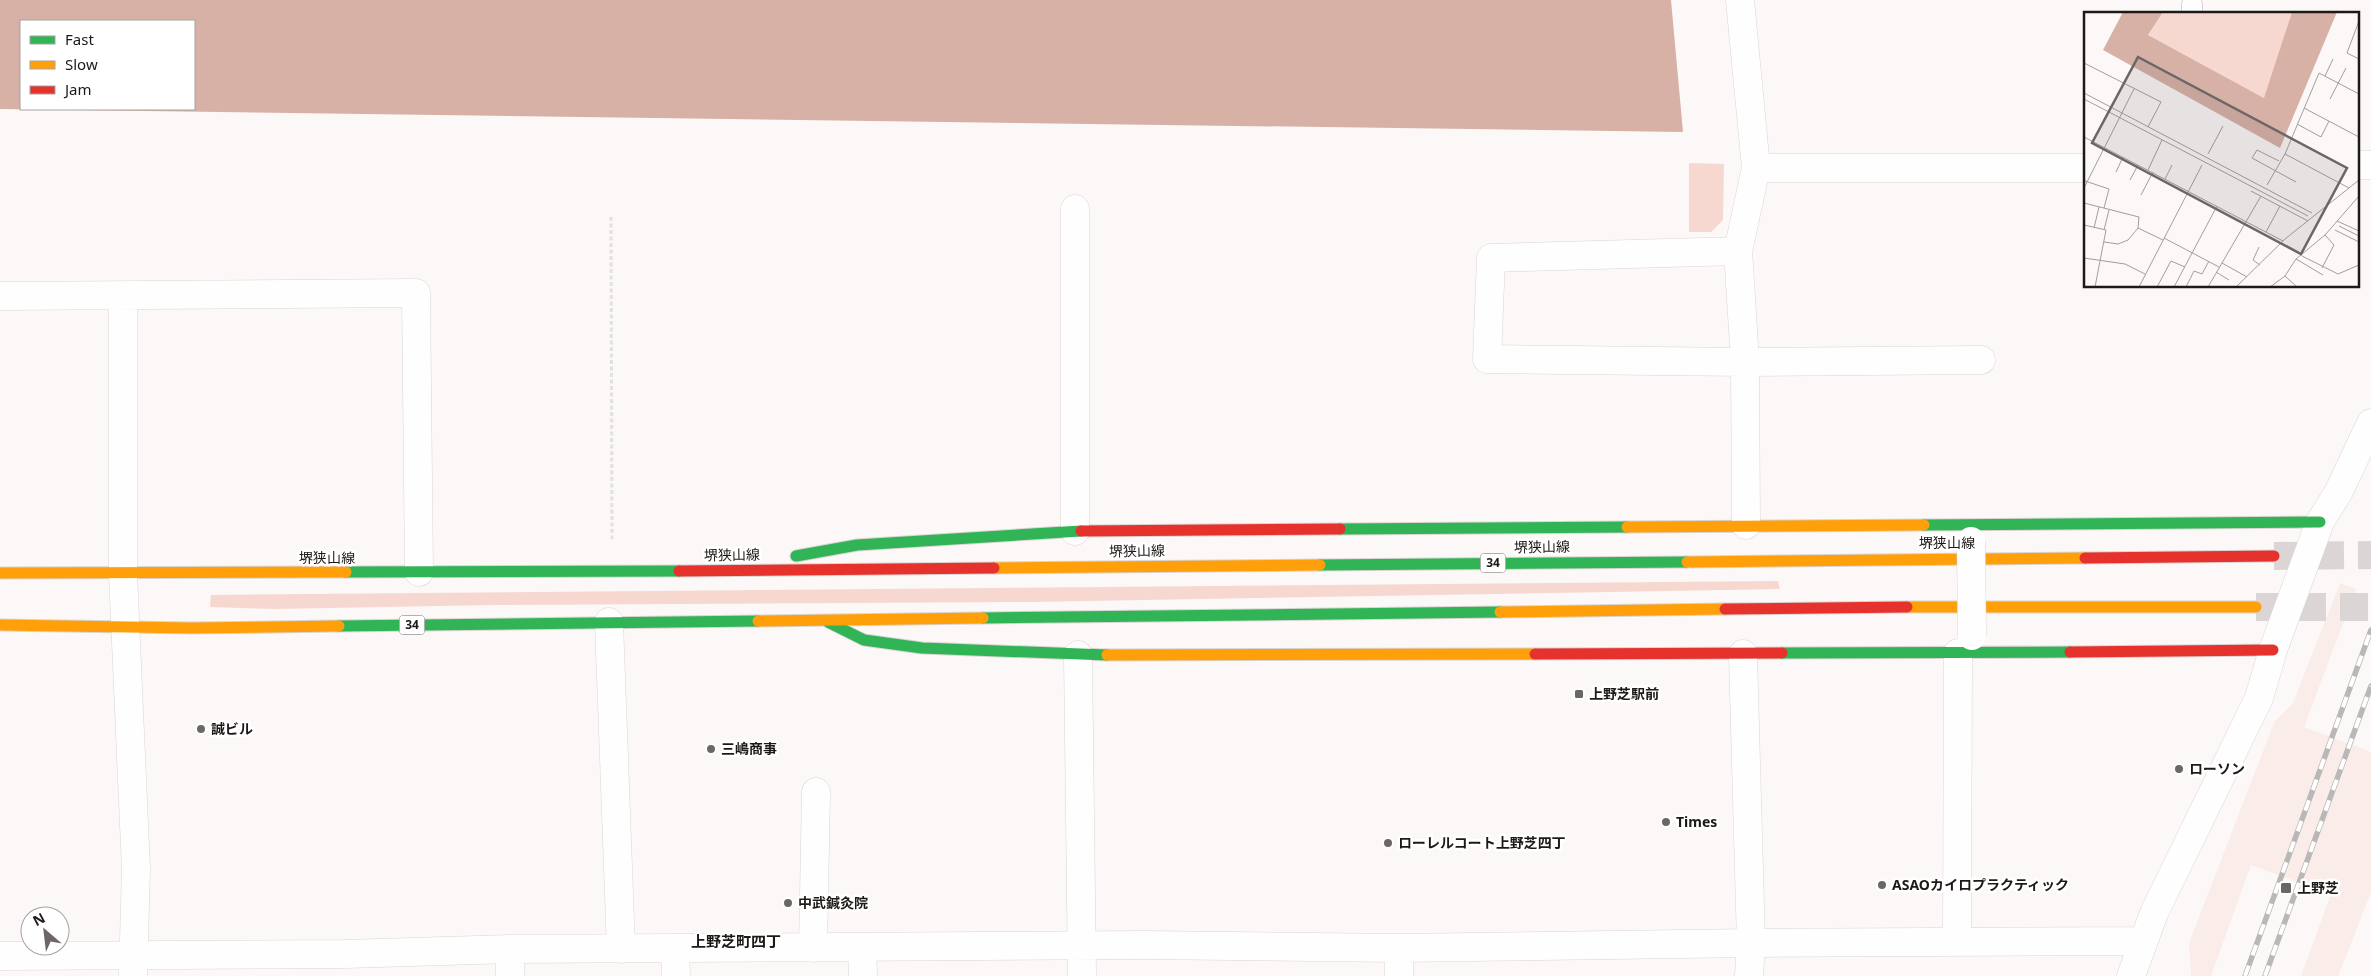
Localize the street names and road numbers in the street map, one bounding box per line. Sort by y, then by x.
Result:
street label: 堺狭山線 [1919,533,1975,552]
street label: 堺狭山線 [1514,537,1570,556]
street label: 堺狭山線 [1109,541,1165,560]
street label: 堺狭山線 [704,545,760,564]
street label: 堺狭山線 [299,548,355,567]
road number: 34 [1480,554,1506,572]
road number: 34 [400,616,424,634]

